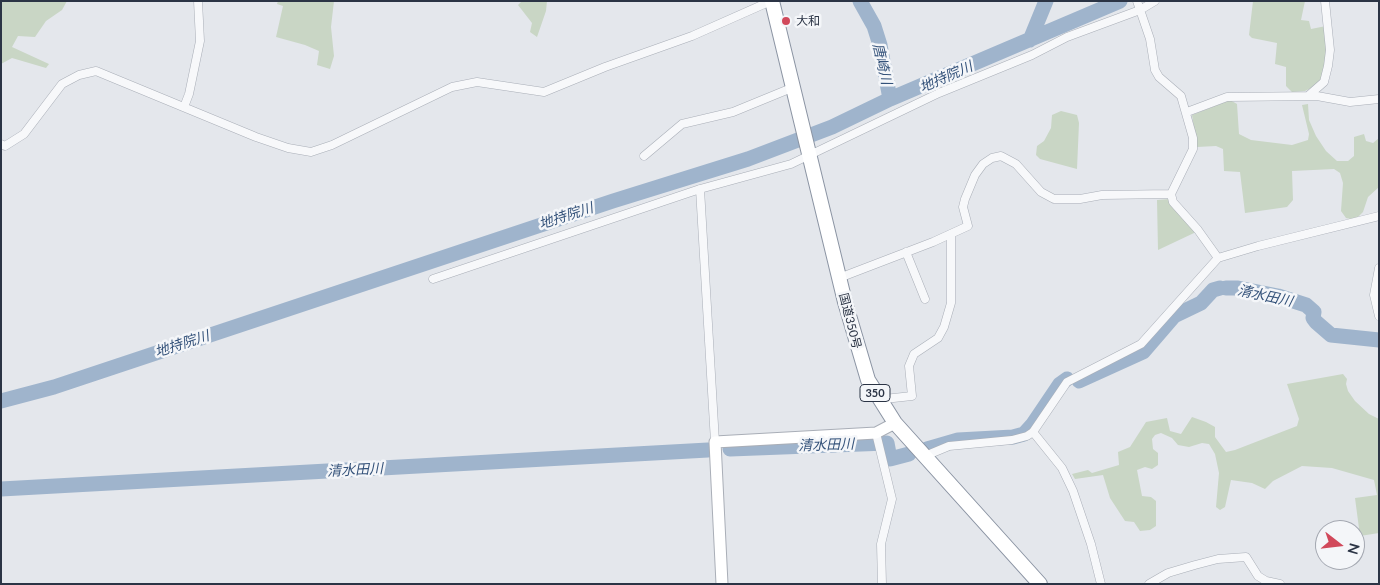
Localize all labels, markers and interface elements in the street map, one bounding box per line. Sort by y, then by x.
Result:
place label: 大和 [796,14,820,28]
marker: 大和 [780,15,792,27]
water label: 唐崎川 [869,42,895,86]
water label: 地持院川 [917,58,975,96]
water label: 地持院川 [537,199,595,233]
water label: 清水田川 [1236,282,1294,310]
street label: 国道350号 [836,292,864,350]
water label: 地持院川 [153,327,211,361]
road number: 350 [860,384,890,402]
water label: 清水田川 [798,436,854,454]
water label: 清水田川 [327,460,383,480]
north arrow [1315,520,1365,570]
text: N [1344,541,1364,557]

